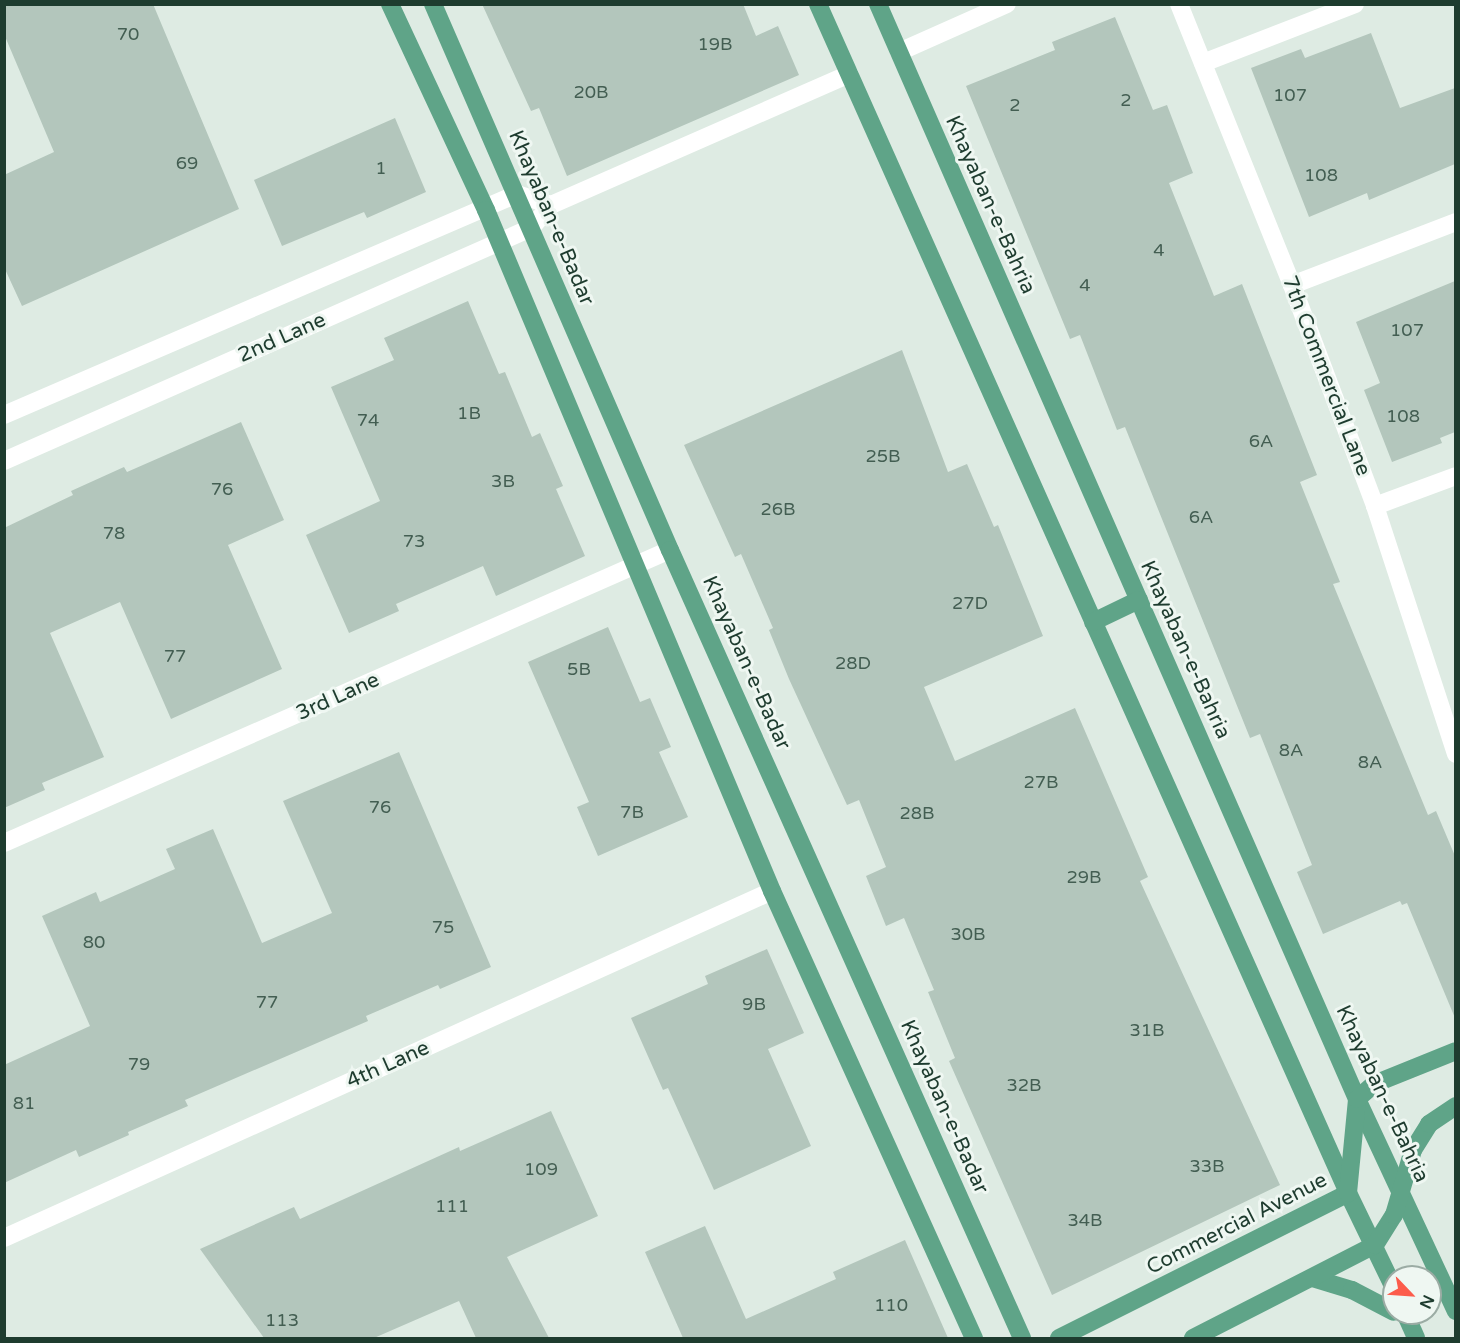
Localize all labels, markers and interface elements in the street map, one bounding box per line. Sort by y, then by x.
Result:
house number: 70 [117,23,139,45]
house number: 19B [697,33,733,55]
house number: 20B [573,81,609,103]
house number: 107 [1273,84,1307,106]
house number: 2 [1120,89,1132,111]
house number: 2 [1009,94,1021,116]
street label: Khayaban-e-Bahria [939,112,1041,298]
street label: Khayaban-e-Badar [503,127,599,309]
house number: 69 [176,152,198,174]
house number: 1 [375,157,387,179]
house number: 108 [1304,164,1338,186]
house number: 4 [1153,239,1165,261]
street label: 7th Commercial Lane [1276,272,1376,480]
house number: 4 [1079,274,1091,296]
street label: 2nd Lane [234,308,330,368]
house number: 107 [1390,319,1424,341]
house number: 1B [457,402,481,424]
house number: 108 [1386,405,1420,427]
house number: 74 [357,409,379,431]
house number: 6A [1249,430,1273,452]
house number: 25B [865,445,901,467]
house number: 3B [491,470,515,492]
house number: 76 [211,478,233,500]
house number: 26B [760,498,796,520]
house number: 6A [1189,506,1213,528]
house number: 78 [103,522,125,544]
house number: 73 [403,530,425,552]
street label: Khayaban-e-Bahria [1134,557,1236,743]
street label: Khayaban-e-Badar [696,572,796,754]
house number: 27D [952,592,988,614]
house number: 77 [164,645,186,667]
house number: 28D [835,652,871,674]
house number: 5B [567,658,591,680]
street label: 3rd Lane [293,668,383,726]
house number: 8A [1279,739,1303,761]
house number: 8A [1358,751,1382,773]
house number: 27B [1023,771,1059,793]
house number: 76 [369,796,391,818]
house number: 7B [620,801,644,823]
house number: 28B [899,802,935,824]
house number: 29B [1066,866,1102,888]
house number: 75 [432,916,454,938]
house number: 30B [950,923,986,945]
house number: 80 [83,931,105,953]
house number: 77 [256,991,278,1013]
house number: 9B [742,993,766,1015]
street label: Khayaban-e-Bahria [1330,1001,1434,1187]
street label: Khayaban-e-Badar [894,1016,994,1198]
house number: 31B [1129,1019,1165,1041]
street label: 4th Lane [343,1036,433,1094]
house number: 79 [128,1053,150,1075]
house number: 32B [1006,1074,1042,1096]
house number: 81 [13,1092,35,1114]
house number: 33B [1189,1155,1225,1177]
house number: 109 [524,1158,558,1180]
street label: Commercial Avenue [1143,1168,1331,1280]
house number: 111 [435,1195,469,1217]
house number: 34B [1067,1209,1103,1231]
north arrow [1382,1265,1442,1325]
text: N [1415,1292,1438,1312]
house number: 110 [874,1294,908,1316]
house number: 113 [265,1309,299,1331]

